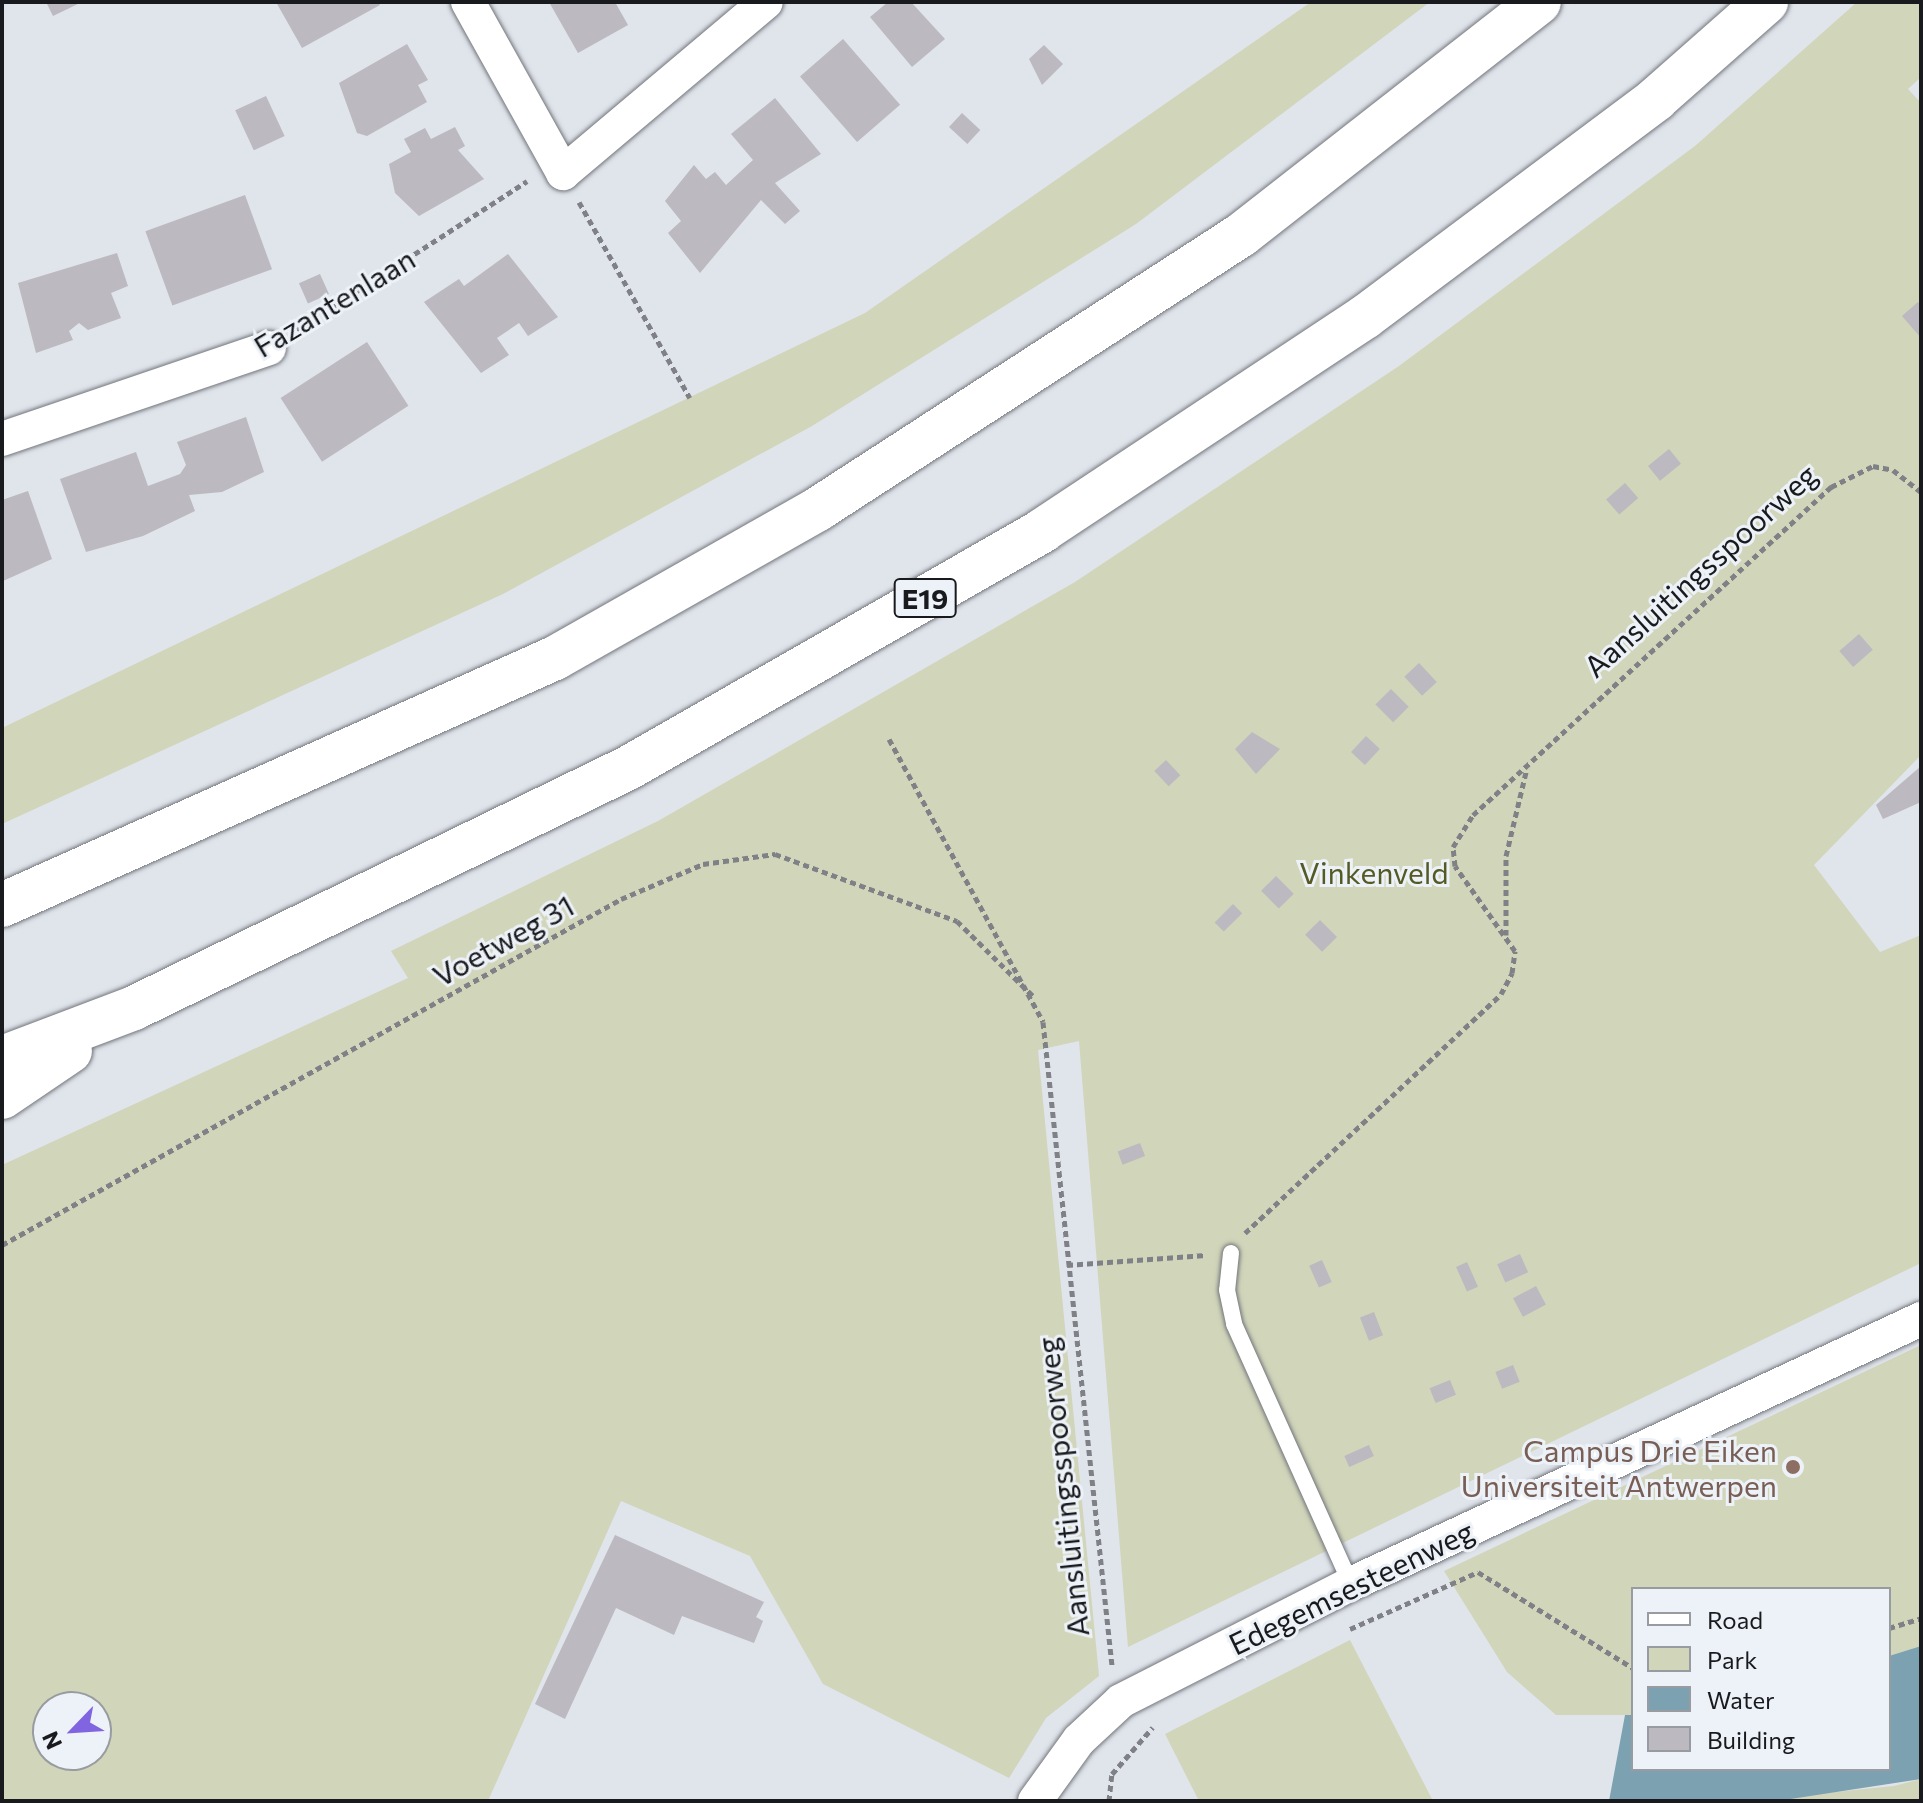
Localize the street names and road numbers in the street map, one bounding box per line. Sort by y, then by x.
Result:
street label: Fazantenlaan [247,240,421,364]
street label: Aansluitingsspoorweg [1576,456,1824,684]
road number: E19 [893,574,957,622]
street label: Voetweg 31 [426,887,580,993]
street label: Aansluitingsspoorweg [1028,1336,1096,1638]
street label: Edegemsesteenweg [1223,1512,1479,1662]

